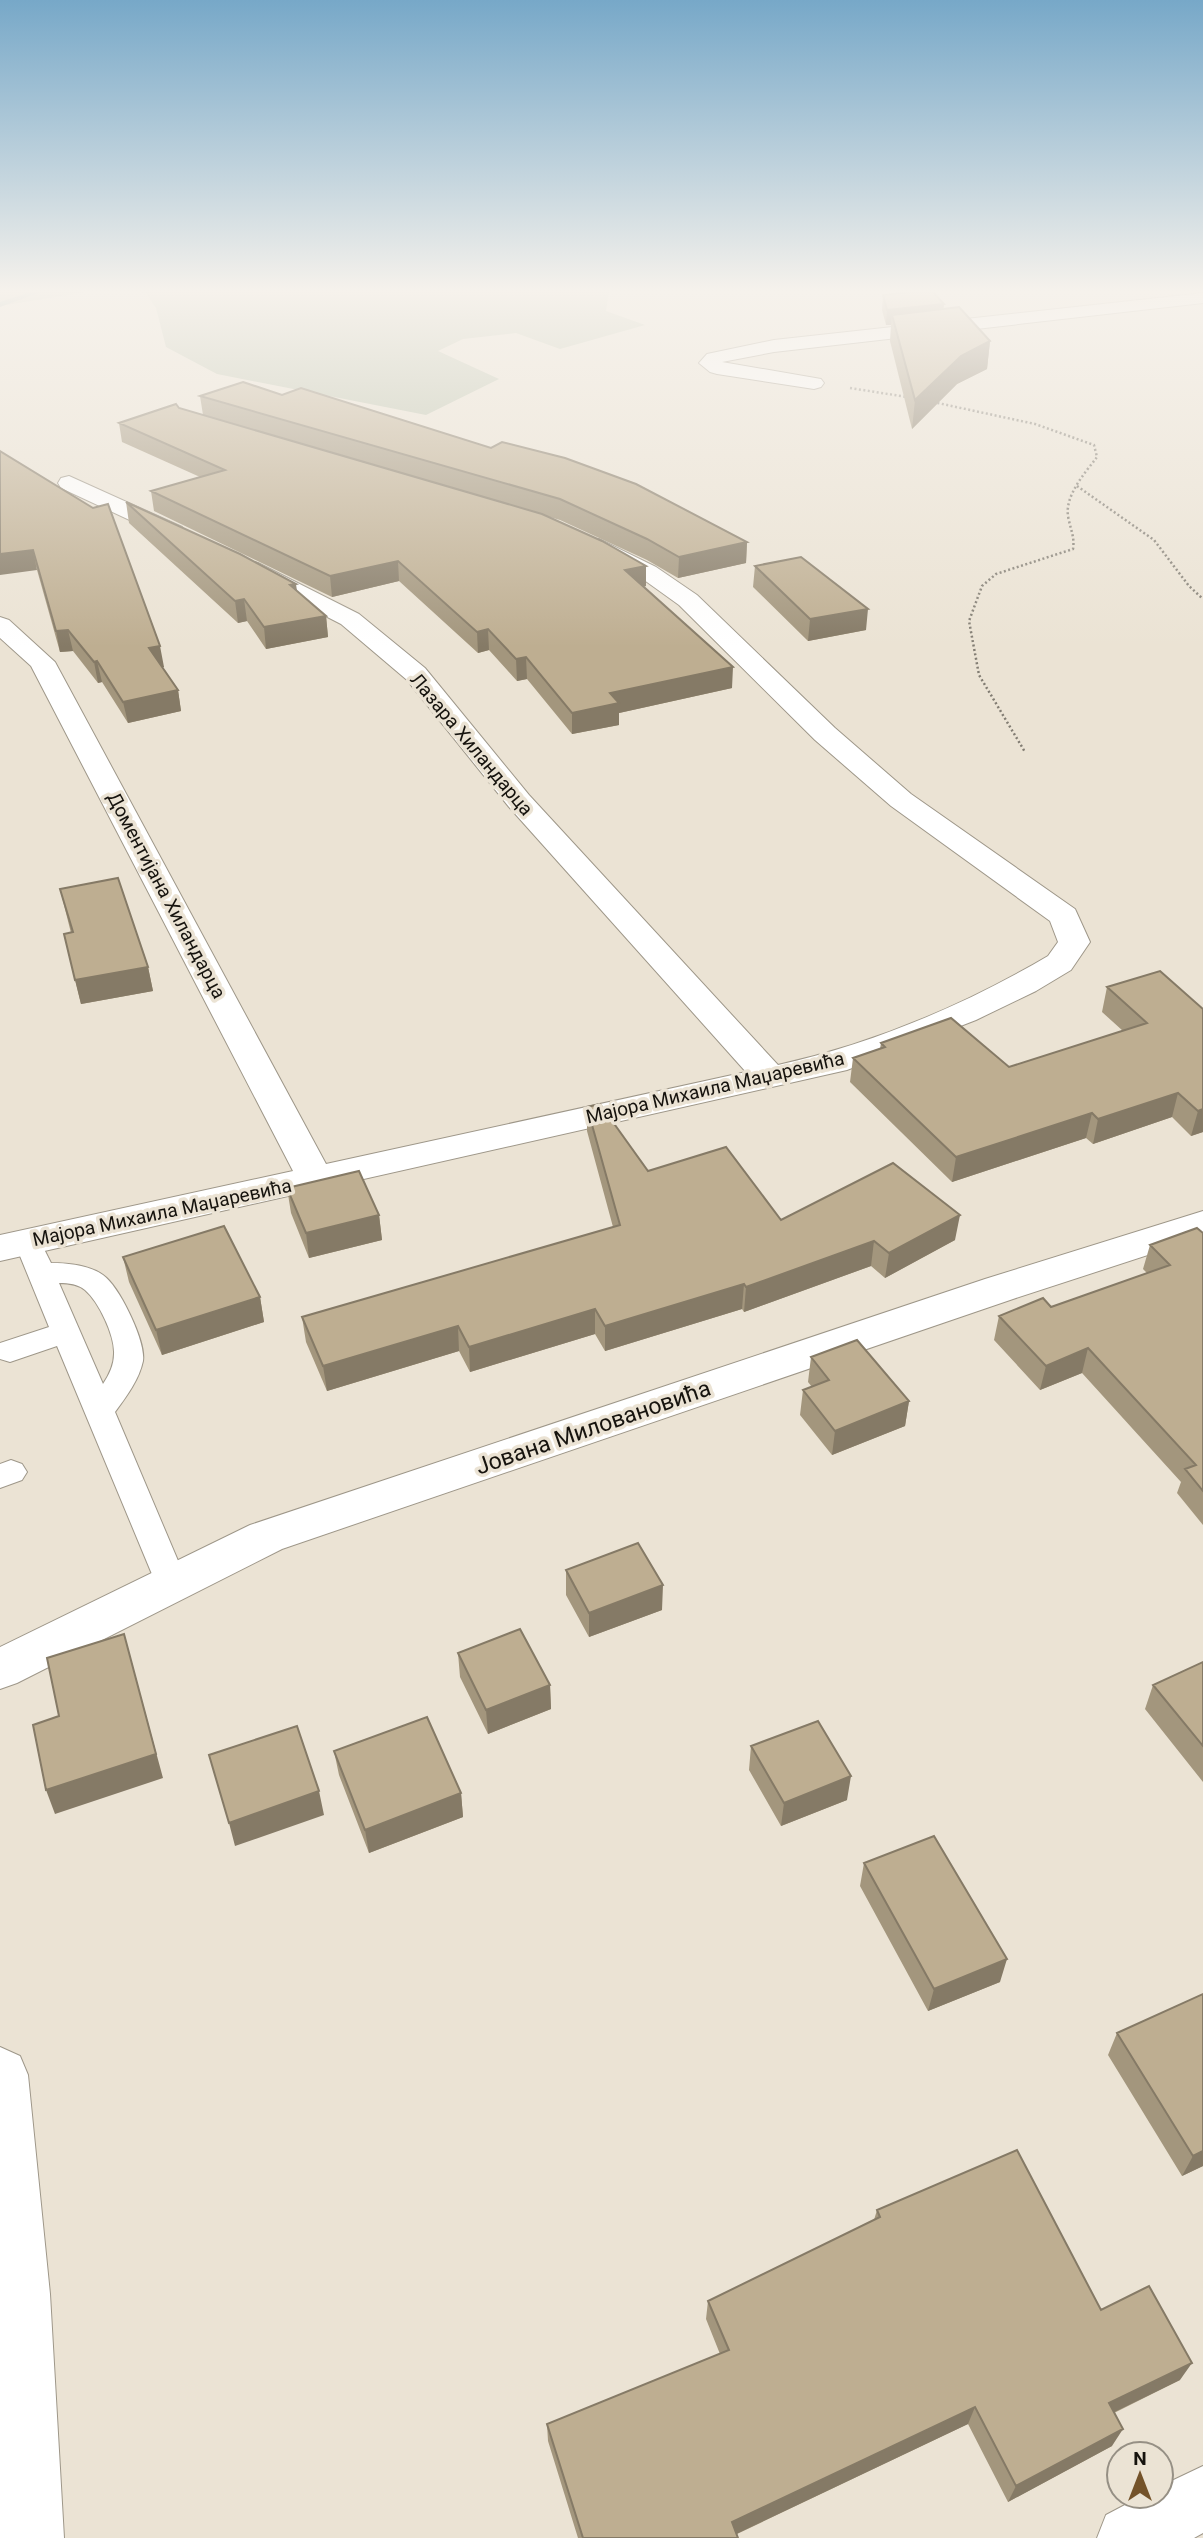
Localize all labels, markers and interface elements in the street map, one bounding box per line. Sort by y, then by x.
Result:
street label: Лазара Хиландарца [405,668,538,820]
street label: Доментијана Хиландарца [102,788,231,1002]
street label: Мајора Михаила Маџаревића [584,1047,846,1128]
street label: Мајора Михаила Маџаревића [30,1174,294,1251]
street label: Јована Миловановића [472,1375,714,1480]
north arrow [1105,2440,1175,2510]
text: N [1133,2447,1147,2470]

